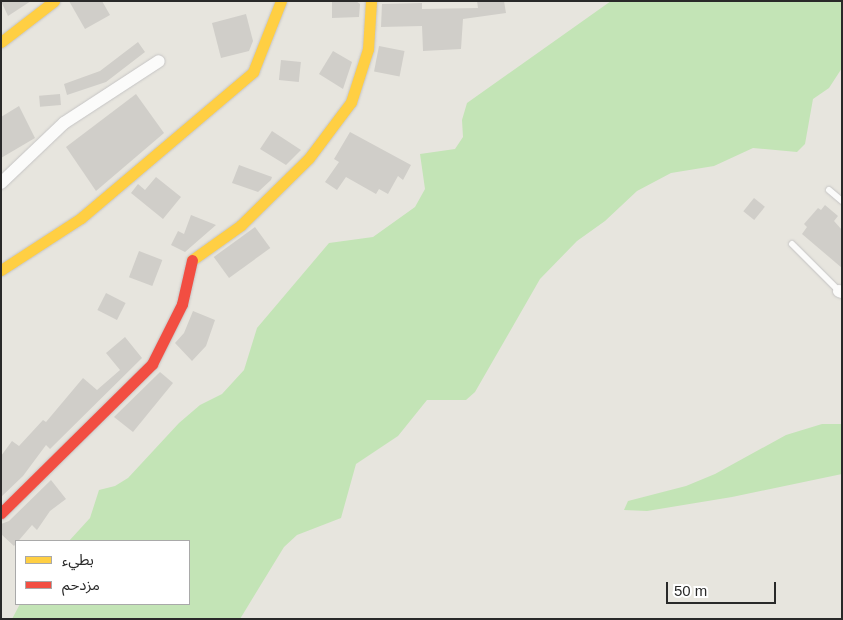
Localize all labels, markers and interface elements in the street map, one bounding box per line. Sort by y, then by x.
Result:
legend [15,540,190,605]
text: بطيء [62,551,94,568]
scale bar [668,572,778,604]
text: مزدحم [62,576,100,593]
text: 50 m [674,582,707,599]

